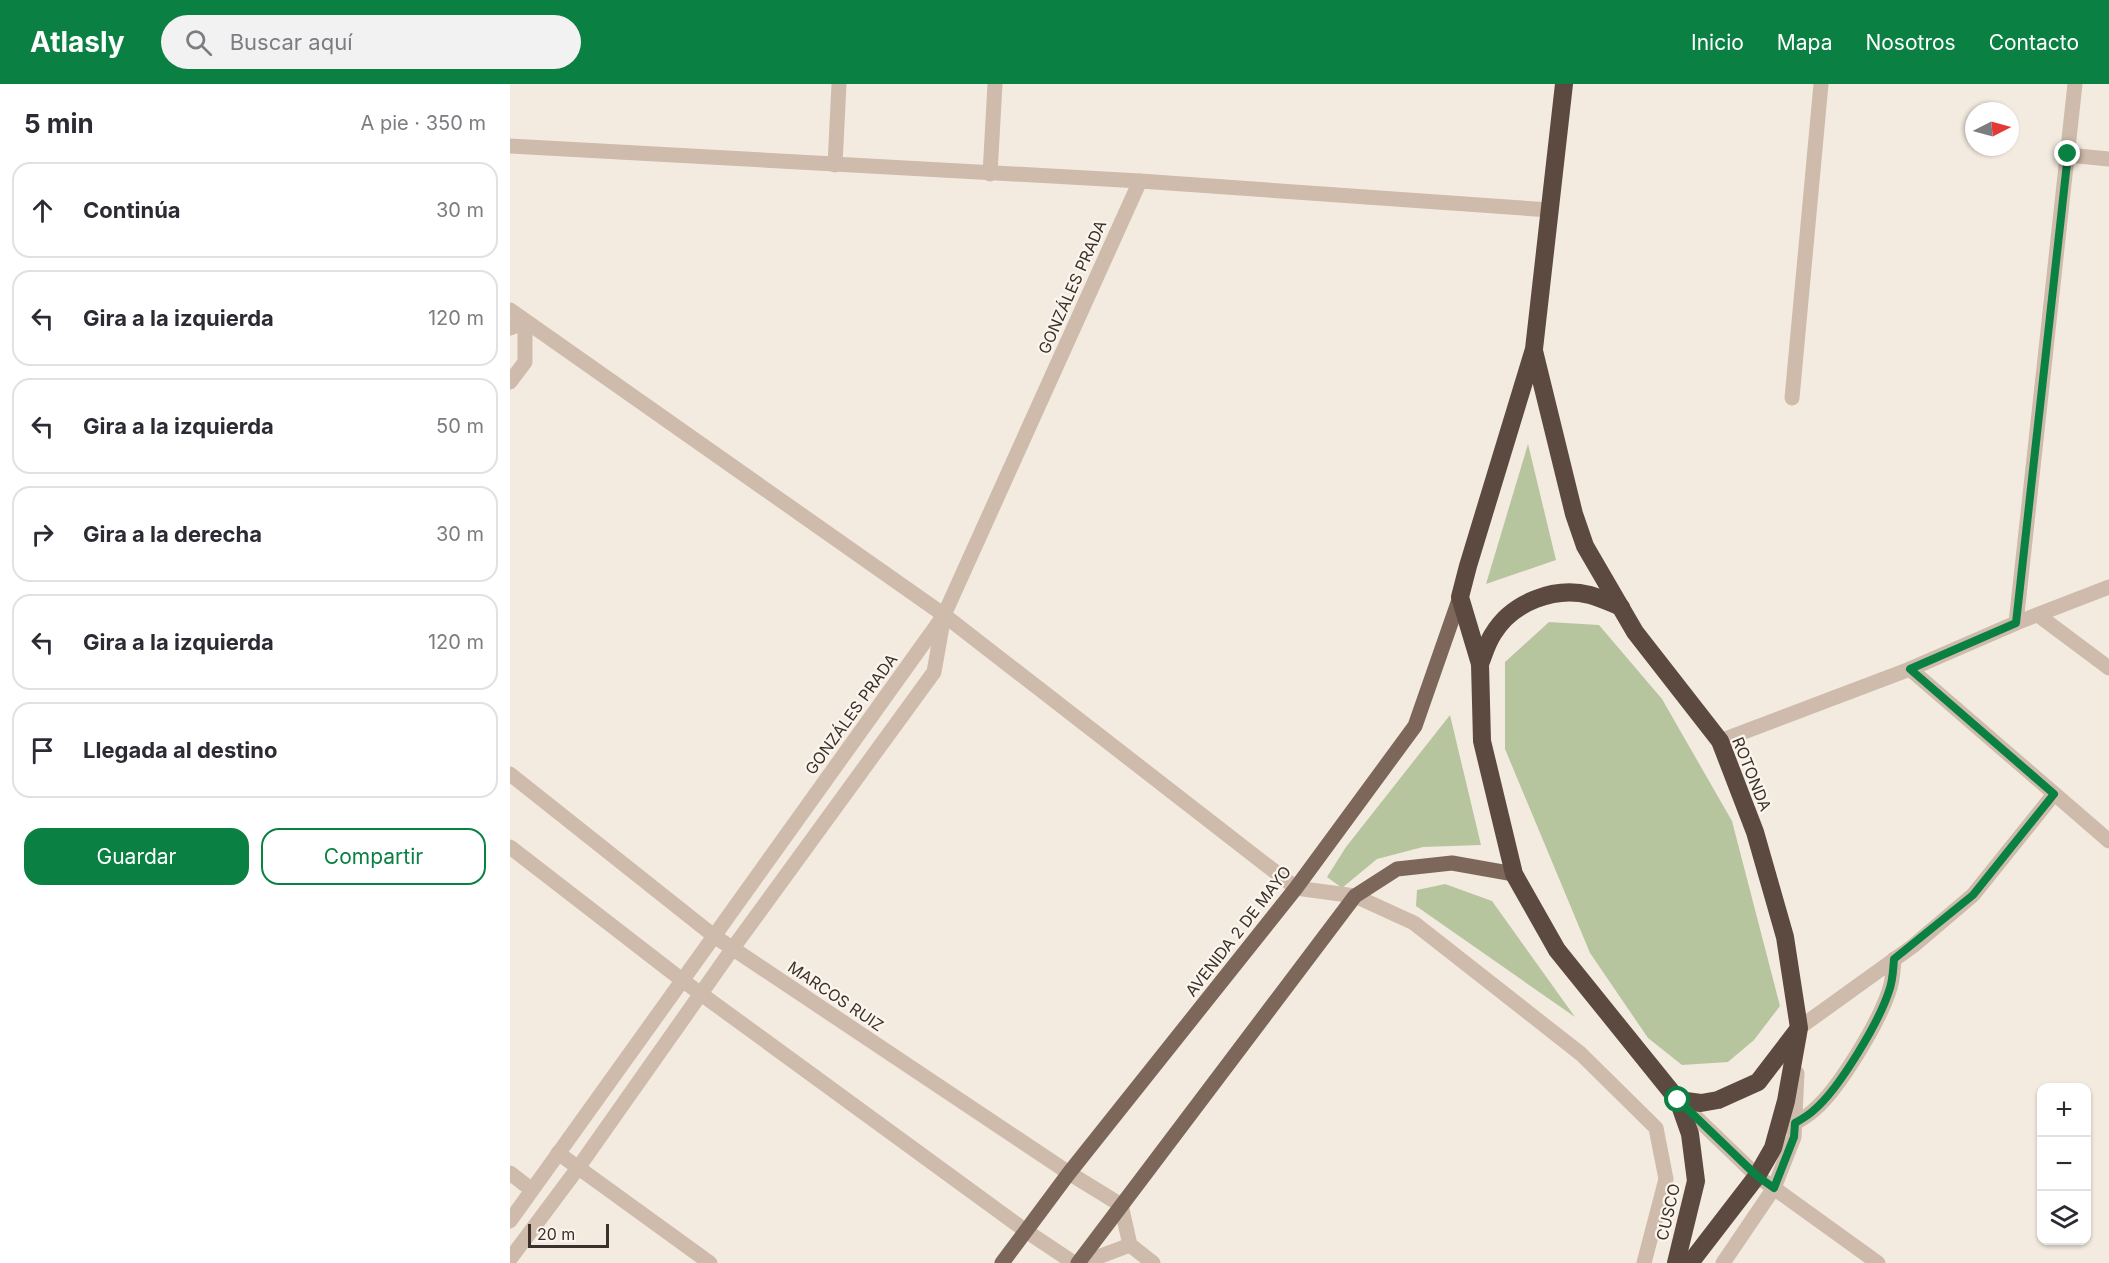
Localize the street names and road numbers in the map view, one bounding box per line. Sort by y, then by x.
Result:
street label: GONZÁLES PRADA [1034,217,1110,357]
street label: GONZÁLES PRADA [800,650,902,778]
street label: ROTONDA [1728,734,1776,814]
street label: AVENIDA 2 DE MAYO [1181,862,1295,1000]
street label: MARCOS RUIZ [784,957,888,1035]
street label: CUSCO [1652,1182,1684,1242]

